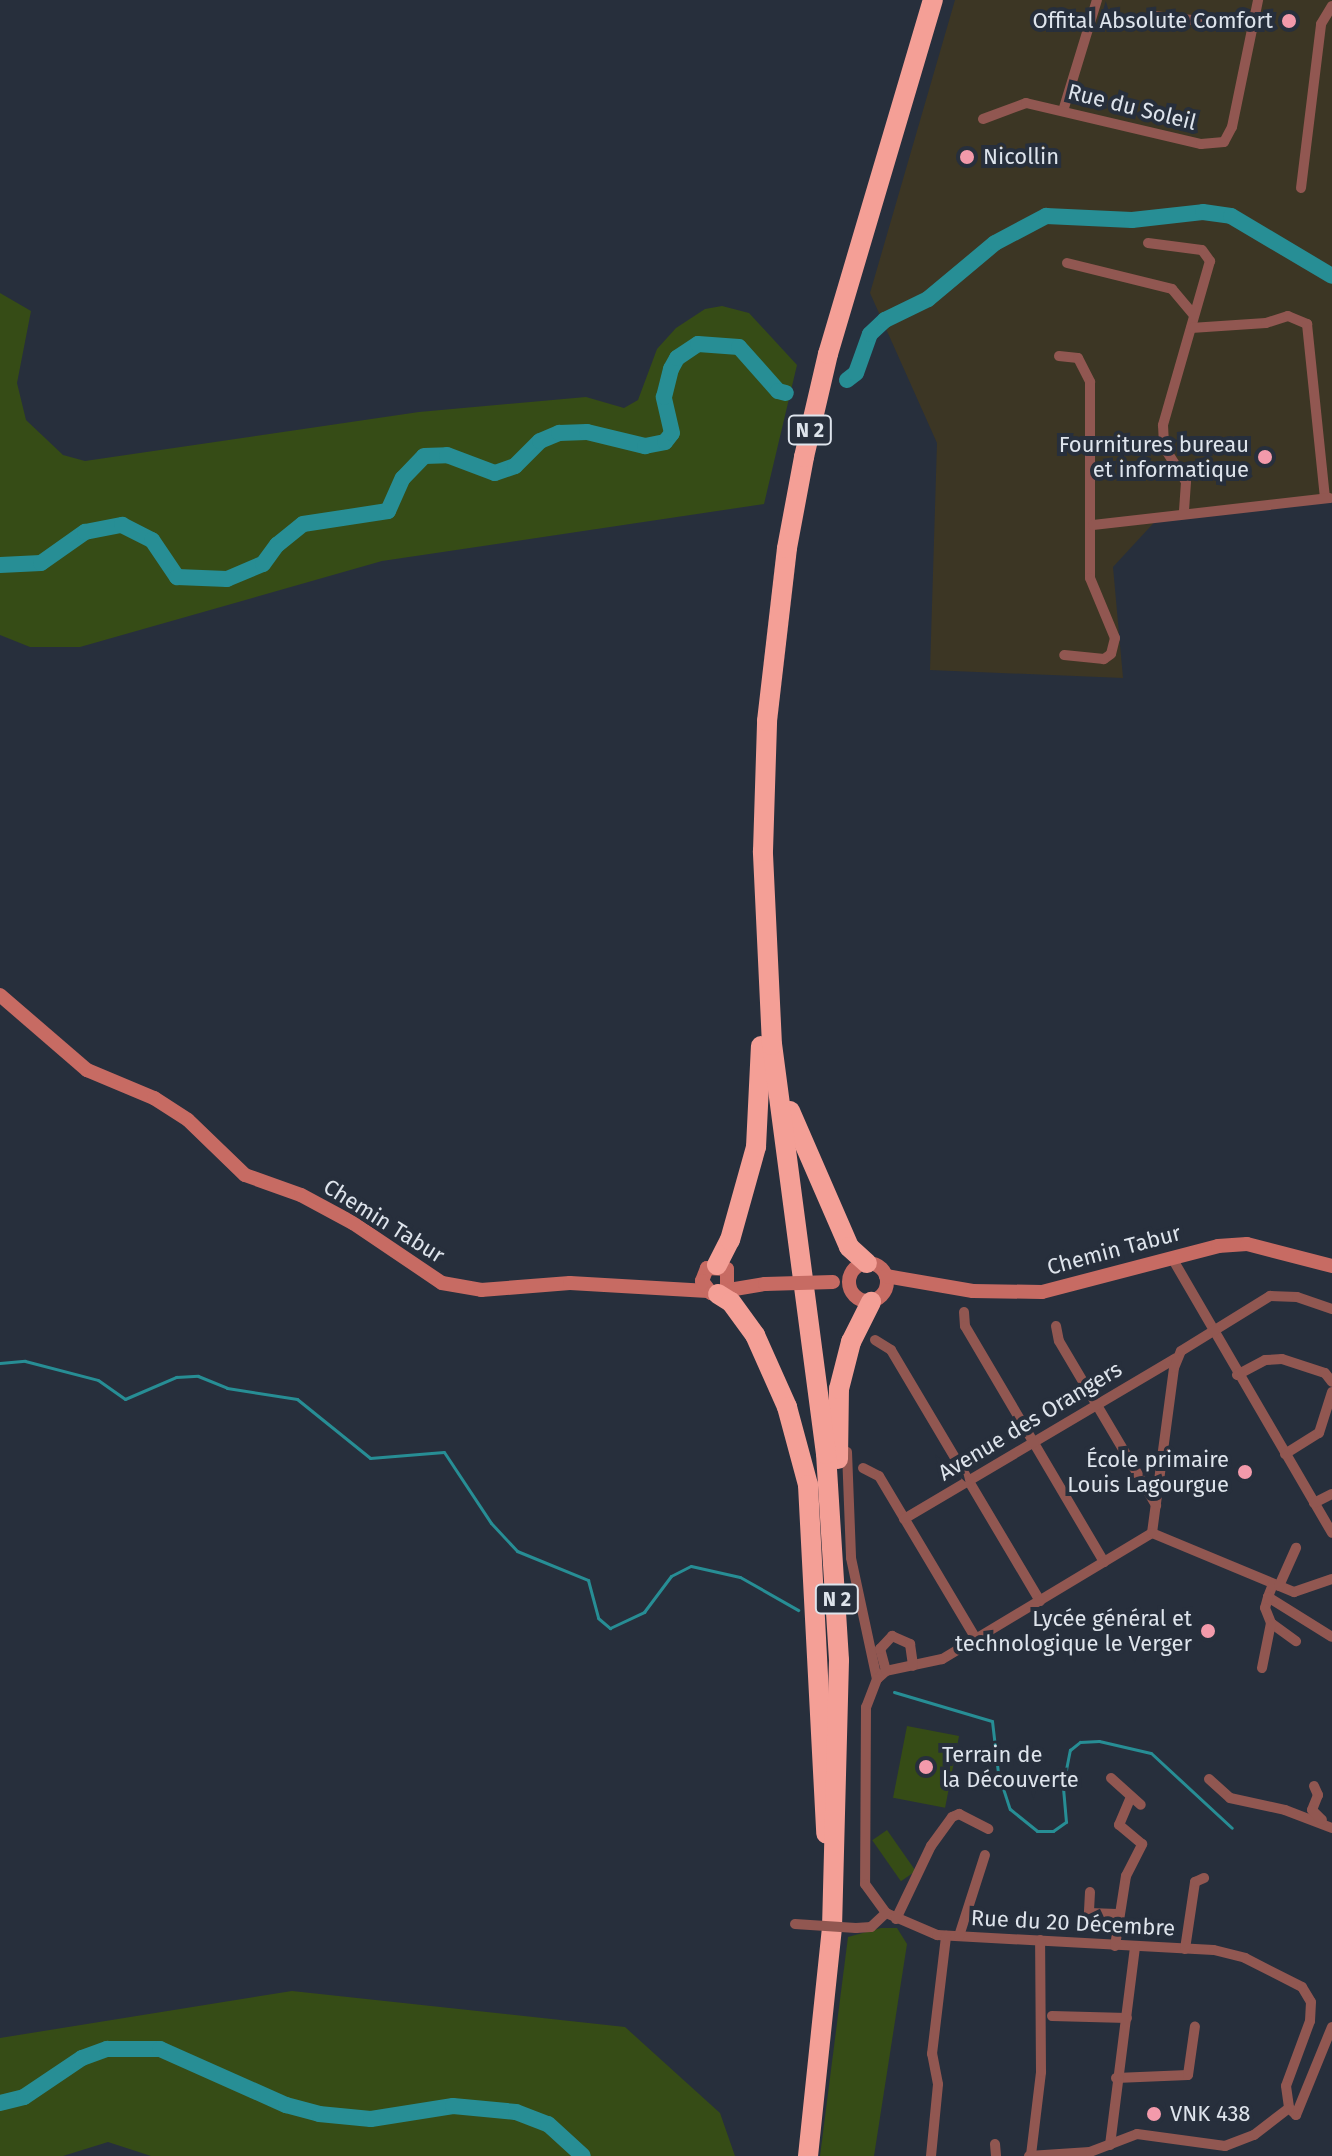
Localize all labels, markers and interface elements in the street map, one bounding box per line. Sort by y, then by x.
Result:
place label: Offital Absolute Comfort [1032,8,1273,34]
marker: Offital Absolute Comfort [1280,12,1298,30]
street label: Rue du Soleil [1065,78,1199,136]
place label: Nicollin [983,144,1059,170]
marker: Nicollin [958,148,976,166]
road number: N 2 [786,414,834,446]
place label: Fournitures bureau et informatique [1059,431,1249,482]
marker: Fournitures bureau et informatique [1256,448,1274,466]
street label: Chemin Tabur [319,1173,449,1269]
street label: Chemin Tabur [1044,1219,1184,1281]
street label: Avenue des Orangers [933,1356,1127,1486]
place label: École primaire Louis Lagourgue [1067,1446,1229,1498]
marker: École primaire Louis Lagourgue [1236,1463,1254,1481]
road number: N 2 [813,1583,861,1615]
place label: Lycée général et technologique le Verger [955,1605,1192,1656]
marker: Lycée général et technologique le Verger [1199,1622,1217,1640]
place label: Terrain de la Découverte [942,1741,1079,1792]
marker: Terrain de la Découverte [917,1758,935,1776]
street label: Rue du 20 Décembre [970,1904,1176,1942]
place label: VNK 438 [1170,2101,1250,2127]
marker: VNK 438 [1145,2105,1163,2123]

